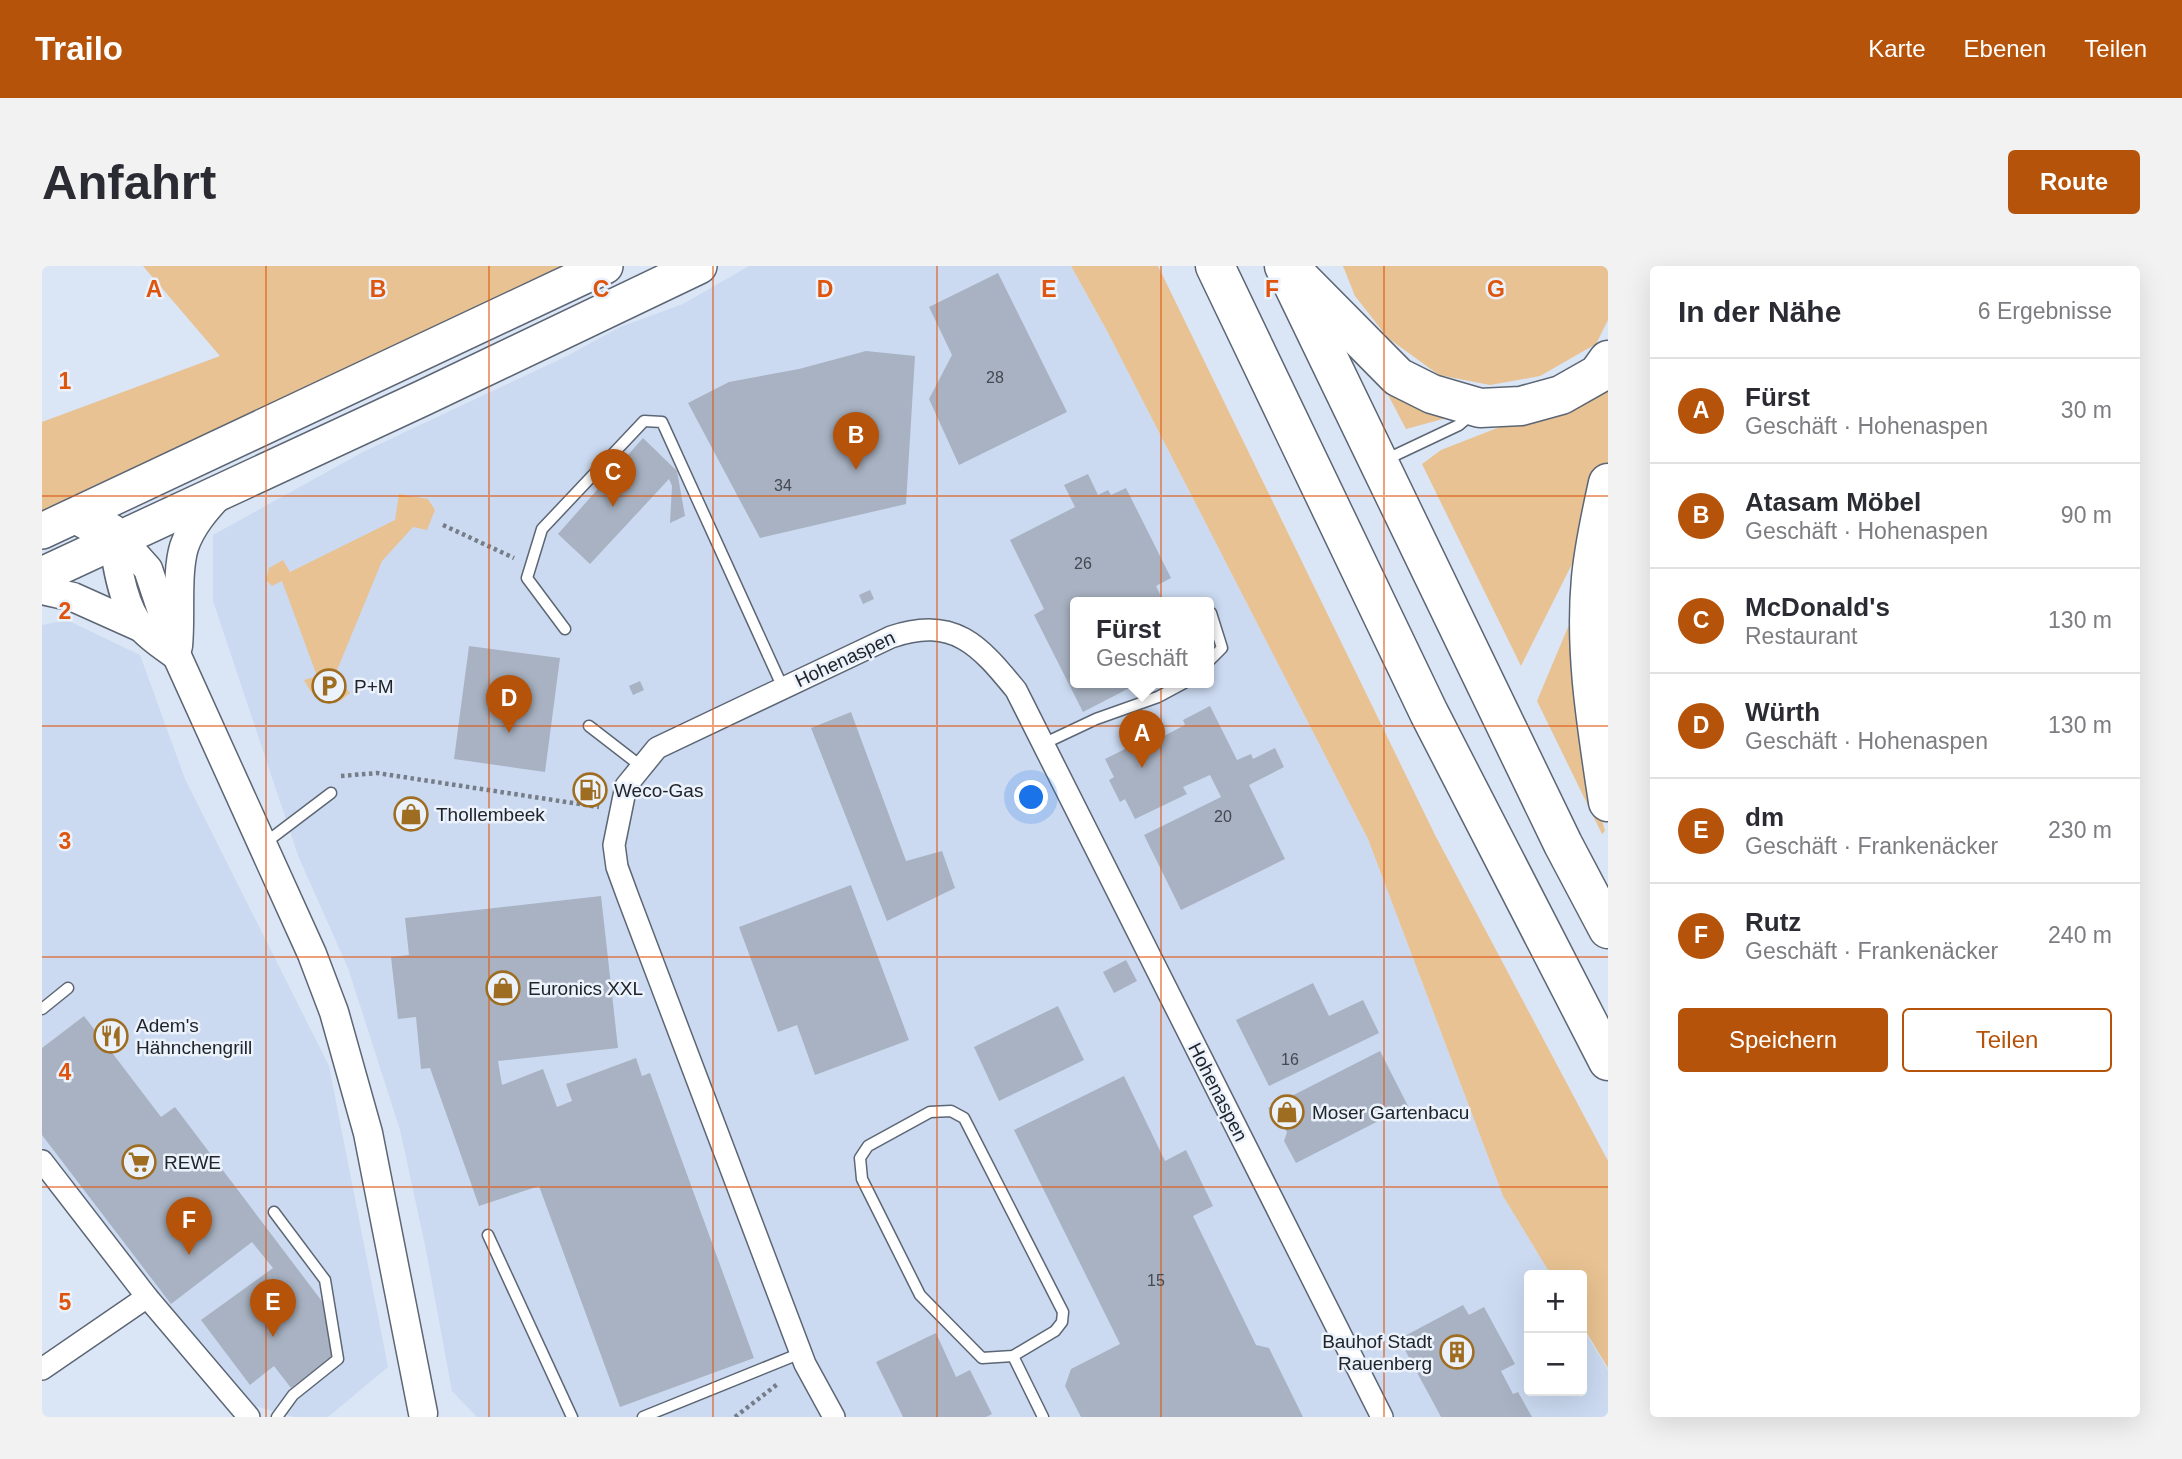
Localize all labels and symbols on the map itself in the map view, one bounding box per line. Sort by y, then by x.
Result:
text: A [146,276,162,302]
text: B [370,276,386,302]
text: C [593,276,609,302]
text: D [817,276,833,302]
text: E [1041,276,1057,302]
text: F [1265,276,1279,302]
text: G [1487,276,1505,302]
text: 1 [59,368,72,394]
house number: 28 [986,369,1004,386]
pin: B [833,412,879,470]
pin: C [590,449,636,507]
house number: 34 [774,477,792,494]
house number: 26 [1074,555,1092,572]
text: 2 [59,598,71,624]
street label: Hohenaspen [792,627,898,691]
parking icon: P+M [310,667,348,705]
pin: D [486,675,532,733]
place label: P+M [354,676,394,697]
pin: A [1119,710,1165,768]
fuel station icon: Weco-Gas [571,771,609,809]
place label: Weco-Gas [614,780,703,801]
your location [1014,780,1048,814]
shop icon: Thollembeek [392,795,430,833]
place label: Thollembeek [436,804,545,825]
house number: 20 [1214,808,1232,825]
text: 3 [59,828,71,854]
shop icon: Euronics XXL [484,969,522,1007]
place label: Euronics XXL [528,978,643,999]
place label: Adem's Hähnchengrill [136,1015,252,1058]
restaurant icon: Adem's Hähnchengrill [92,1017,130,1055]
street label: Hohenaspen [1184,1039,1252,1145]
house number: 16 [1281,1051,1299,1068]
text: 4 [59,1059,72,1085]
shop icon: Moser Gartenbacu [1268,1093,1306,1131]
place label: Moser Gartenbacu [1312,1102,1469,1123]
supermarket icon: REWE [120,1143,158,1181]
place label: REWE [164,1152,221,1173]
pin: F [166,1197,212,1255]
house number: 15 [1147,1272,1165,1289]
pin: E [250,1279,296,1337]
text: 5 [59,1289,72,1315]
place label: Bauhof Stadt Rauenberg [1322,1331,1433,1374]
building icon: Bauhof Stadt Rauenberg [1438,1333,1476,1371]

